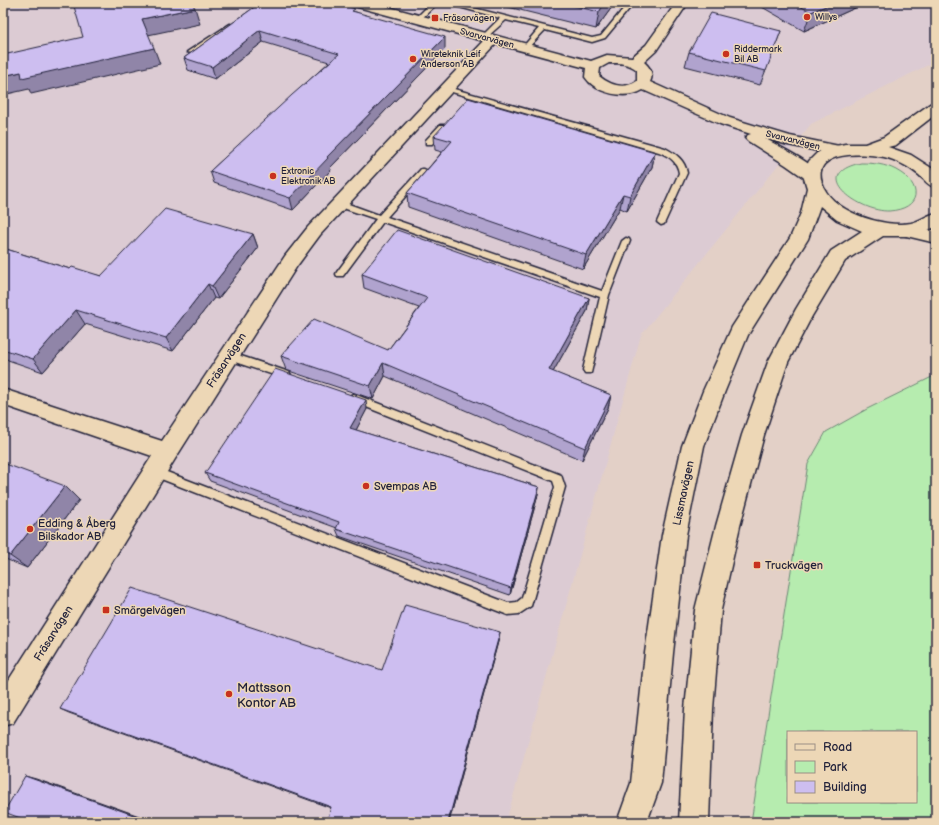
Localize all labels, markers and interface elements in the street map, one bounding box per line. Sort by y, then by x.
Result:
marker: Willys [802,12,812,22]
place label: Willys [815,12,838,23]
marker: Fräsarvägen [430,13,440,23]
place label: Fräsarvägen [443,13,494,24]
street label: Svarvarvägen [459,26,515,51]
place label: Riddermark Bil AB [734,44,782,65]
place label: Wireteknik Leif Anderson AB [421,49,481,70]
marker: Riddermark Bil AB [721,49,731,59]
marker: Wireteknik Leif Anderson AB [408,54,418,64]
street label: Svarvarvägen [765,128,821,153]
place label: Extronic Elektronik AB [281,166,336,187]
marker: Extronic Elektronik AB [268,171,278,181]
street label: Fräsarvägen [204,330,249,390]
street label: Lissmavägen [670,460,697,527]
place label: Svempas AB [374,480,437,493]
marker: Svempas AB [361,481,371,491]
place label: Edding & Åberg Bilskador AB [38,516,116,543]
marker: Edding & Åberg Bilskador AB [25,524,35,534]
place label: Truckvägen [765,559,823,572]
marker: Truckvägen [752,560,762,570]
street label: Fräsarvägen [31,603,76,663]
place label: Smärgelvägen [114,604,186,617]
marker: Smärgelvägen [101,605,111,615]
place label: Mattsson Kontor AB [237,680,296,711]
marker: Mattsson Kontor AB [224,689,234,699]
legend [787,731,917,803]
text: Road [823,740,852,755]
text: Park [823,760,847,775]
text: Building [823,780,867,795]

